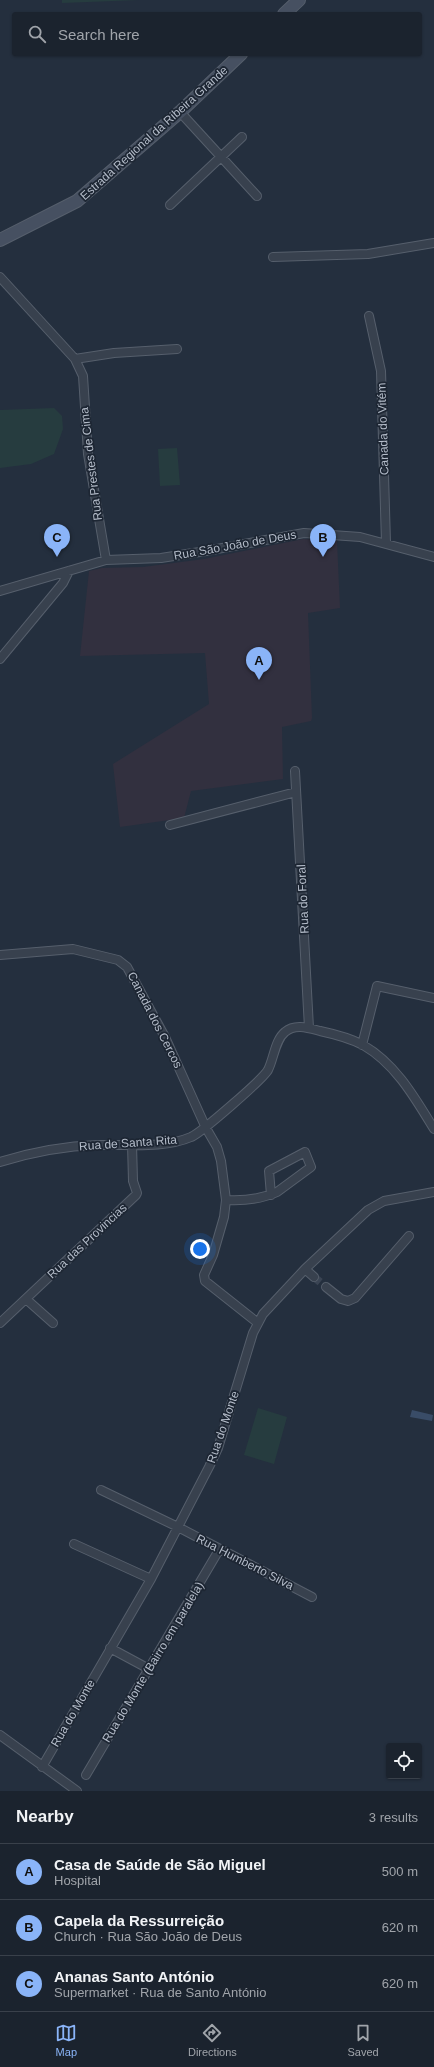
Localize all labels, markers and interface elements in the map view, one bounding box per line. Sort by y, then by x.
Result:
search box [12,12,422,56]
icon: search [26,23,48,45]
text: Search here [58,26,140,43]
street label: Estrada Regional da Ribeira Grande [77,63,231,203]
street label: Canada do Vitém [374,383,392,475]
street label: Rua Prestes de Cima [77,406,105,521]
pin: C [44,524,70,557]
pin: B [310,524,336,557]
street label: Rua São João de Deus [173,527,297,563]
pin: A [246,647,272,680]
street label: Rua do Foral [294,864,312,934]
street label: Canada dos Cercos [125,970,185,1070]
street label: Rua de Santa Rita [79,1133,178,1153]
street label: Rua das Provincias [44,1201,130,1281]
your location [190,1239,210,1259]
street label: Rua do Monte [204,1389,242,1465]
street label: Rua Humberto Silva [194,1531,296,1593]
street label: Rua do Monte (Bairro em paralela) [99,1579,207,1745]
street label: Rua do Monte [48,1677,98,1749]
map controls [386,1743,422,1779]
button: locate [386,1743,422,1779]
text: Nearby [16,1807,74,1826]
text: 3 results [369,1810,418,1825]
text: Casa de Saúde de São Miguel [54,1856,266,1873]
text: A [24,1864,34,1879]
text: 500 m [382,1864,418,1879]
text: Hospital [54,1873,101,1888]
text: Capela da Ressurreição [54,1912,224,1929]
text: B [24,1920,34,1935]
text: 620 m [382,1920,418,1935]
text: Church · Rua São João de Deus [54,1929,242,1944]
text: Ananas Santo António [54,1968,214,1985]
text: C [24,1976,34,1991]
text: 620 m [382,1976,418,1991]
text: Supermarket · Rua de Santo António [54,1985,266,2000]
tab: Map [55,2022,77,2058]
tab: Directions [188,2022,237,2058]
tab: Saved [347,2022,379,2058]

